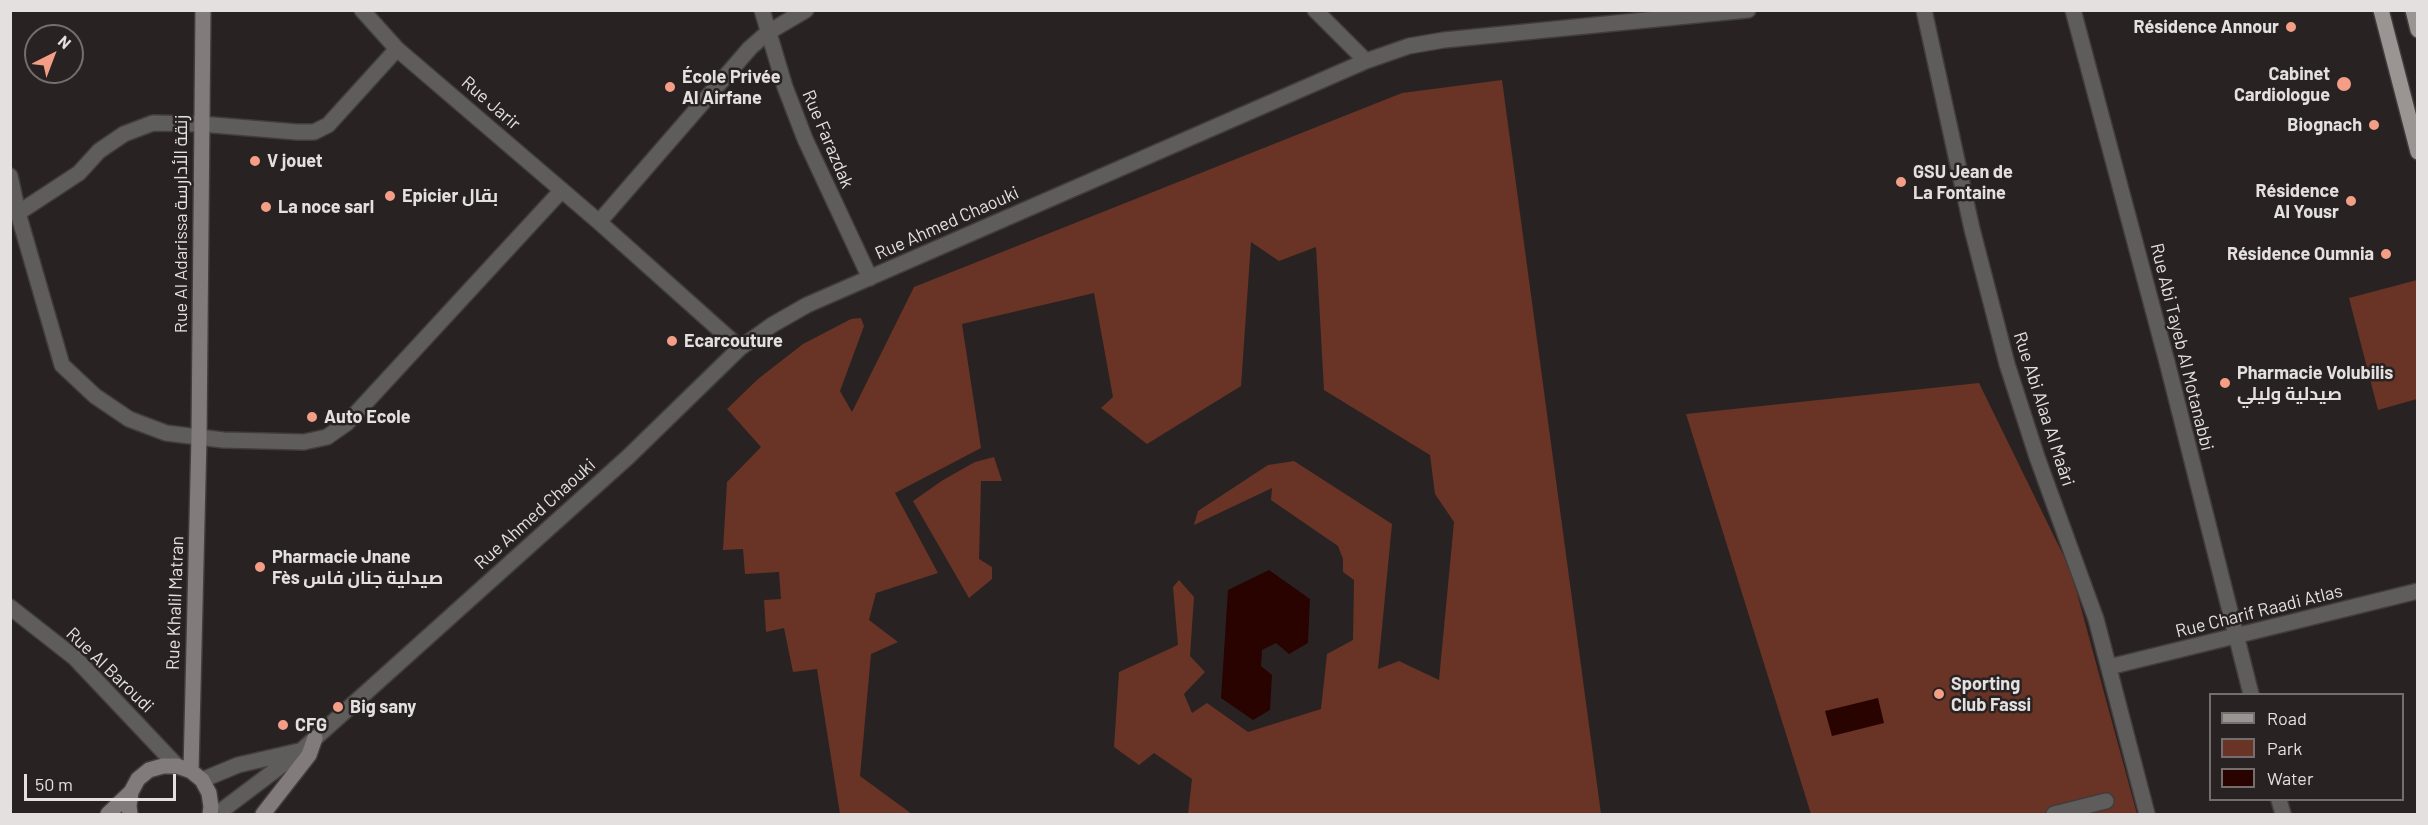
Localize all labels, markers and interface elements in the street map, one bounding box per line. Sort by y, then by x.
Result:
place label: Résidence Annour [2134,16,2279,38]
marker: Résidence Annour [2284,20,2298,34]
north arrow [24,24,84,84]
text: N [55,31,75,52]
place label: Cabinet Cardiologue [2234,63,2330,106]
place label: École Privée Al Airfane [682,66,781,109]
street label: Rue Jarir [457,72,525,134]
marker: Cabinet Cardiologue [2335,75,2353,93]
marker: École Privée Al Airfane [663,80,677,94]
street label: Rue Farazdak [798,87,858,191]
place label: Biognach [2287,114,2362,136]
street label: Rue Al Adarissa زنقة الأدارسة [170,115,192,333]
marker: Biognach [2367,118,2381,132]
place label: V jouet [267,150,323,172]
marker: V jouet [248,154,262,168]
place label: GSU Jean de La Fontaine [1913,161,2013,204]
marker: GSU Jean de La Fontaine [1894,175,1908,189]
place label: Résidence Al Yousr [2256,180,2339,222]
street label: Rue Ahmed Chaouki [872,182,1022,264]
place label: Epicier بقال [402,185,498,207]
marker: Epicier بقال [383,189,397,203]
marker: Résidence Al Yousr [2344,194,2358,208]
place label: La noce sarl [278,196,374,218]
marker: La noce sarl [259,200,273,214]
street label: Rue Abi Tayeb Al Motanabbi [2146,241,2218,453]
place label: Résidence Oumnia [2227,243,2374,265]
marker: Résidence Oumnia [2379,247,2393,261]
street label: Rue Abi Alaa Al Maâri [2009,329,2079,489]
place label: Ecarcouture [684,330,783,352]
marker: Ecarcouture [665,334,679,348]
place label: Pharmacie Volubilis صيدلية وليلي [2237,362,2393,404]
marker: Pharmacie Volubilis صيدلية وليلي [2218,376,2232,390]
place label: Auto Ecole [324,406,411,428]
marker: Auto Ecole [305,410,319,424]
street label: Rue Ahmed Chaouki [470,454,600,574]
street label: Rue Khalil Matran [162,536,188,670]
place label: Pharmacie Jnane Fès صيدلية جنان فاس [272,546,443,588]
marker: Pharmacie Jnane Fès صيدلية جنان فاس [253,560,267,574]
street label: Rue Charif Raadi Atlas [2173,580,2345,642]
street label: Rue Al Baroudi [62,623,158,717]
place label: Sporting Club Fassi [1951,673,2031,716]
marker: Sporting Club Fassi [1932,687,1946,701]
legend [2209,693,2404,801]
place label: Big sany [350,696,416,718]
marker: Big sany [331,700,345,714]
text: Road [2267,707,2307,729]
place label: CFG [295,714,327,736]
marker: CFG [276,718,290,732]
text: Park [2267,737,2302,759]
scale bar [27,762,178,800]
text: Water [2267,767,2314,789]
text: 50 m [35,773,73,795]

